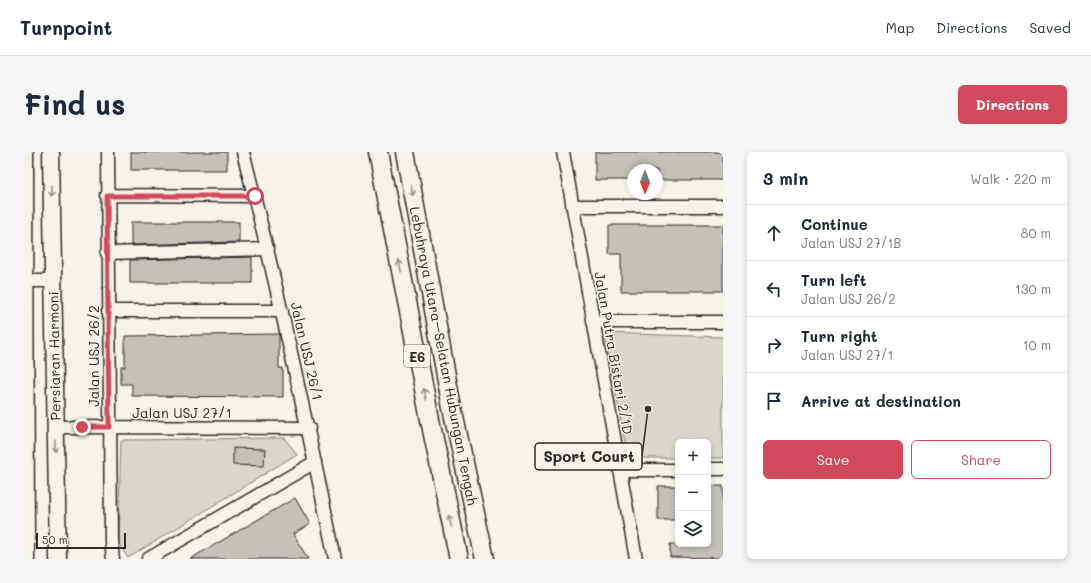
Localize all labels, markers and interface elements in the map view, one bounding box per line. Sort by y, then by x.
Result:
text: Turnpoint [20,15,112,40]
text: Map [886,18,914,37]
text: Directions [936,18,1007,37]
text: Saved [1029,18,1071,37]
button: Directions [958,85,1067,124]
text: Find us [24,86,125,122]
north arrow [627,164,663,200]
text: 3 min [763,167,808,189]
text: Walk · 220 m [970,170,1051,187]
one-way arrow [48,184,56,197]
one-way arrow [408,184,416,197]
route start [246,187,264,205]
street label: Lebuhraya Utara–Selatan Hubungan Tengah [406,205,482,507]
text: Continue [801,214,868,234]
icon: ahead [763,222,785,244]
text: 80 m [1021,224,1051,241]
text: Jalan USJ 27/1B [801,234,901,251]
one-way arrow [395,260,403,273]
street label: Jalan Putra Bistari 2/1D [590,270,638,436]
text: Turn left [801,270,866,290]
icon: left [763,278,785,300]
text: 130 m [1015,280,1051,297]
text: Jalan USJ 26/2 [801,290,895,307]
street label: Persiaran Harmoni [43,291,65,421]
street label: Jalan USJ 26/1 [286,300,328,402]
street label: Jalan USJ 26/2 [84,305,103,407]
text: Turn right [801,326,878,346]
icon: right [763,334,785,356]
text: 10 m [1023,336,1051,353]
road number: E6 [404,345,430,367]
text: Jalan USJ 27/1 [801,346,893,363]
one-way arrow [420,387,428,400]
icon: arrive [763,390,785,412]
text: Arrive at destination [801,391,961,411]
street label: Jalan USJ 27/1 [132,403,232,422]
route end [73,418,91,436]
map controls [675,439,711,547]
button: + [675,439,711,475]
one-way arrow [52,440,60,453]
button: Save [763,440,903,479]
button: Share [911,440,1051,479]
callout: Sport Court [535,443,642,470]
text: Sport Court [543,446,635,466]
button: − [675,475,711,511]
button: layers [675,511,711,547]
one-way arrow [446,515,454,528]
scale bar [36,531,126,550]
text: 50 m [42,532,68,547]

